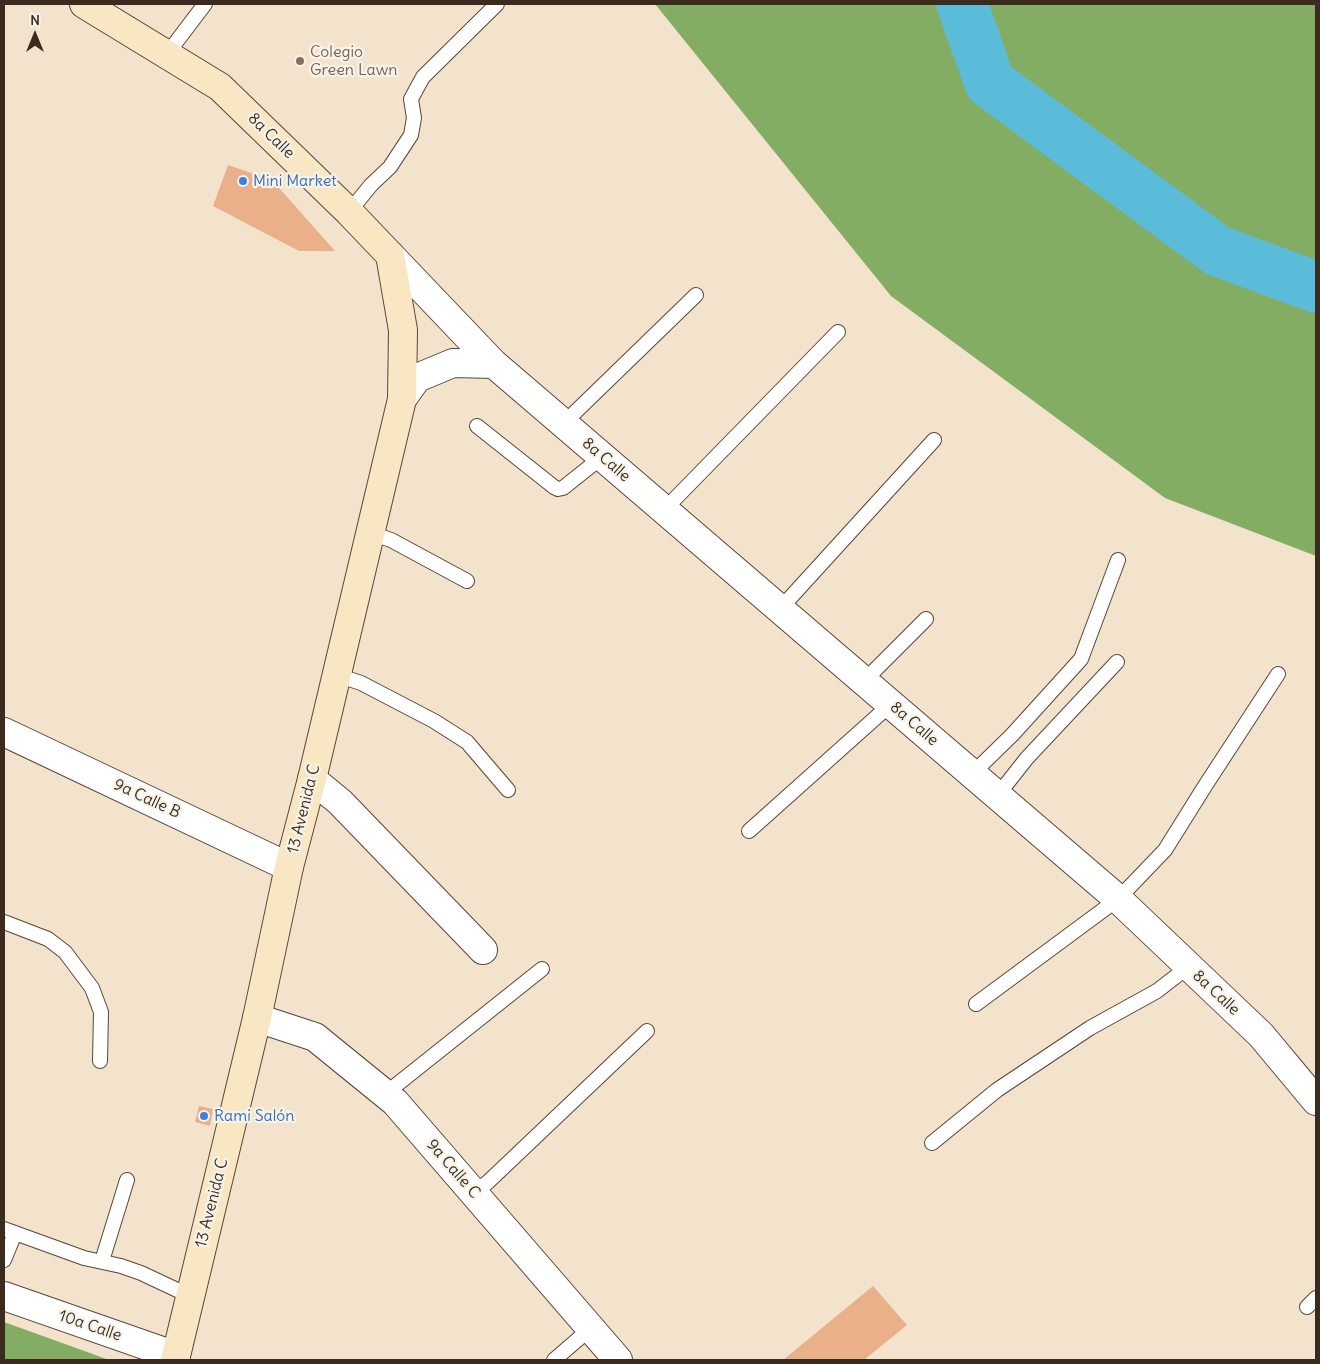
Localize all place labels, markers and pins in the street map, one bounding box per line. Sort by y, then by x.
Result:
place label: Colegio Green Lawn [310,42,397,80]
marker: Colegio Green Lawn [294,55,306,67]
place label: Mini Market [253,171,337,191]
marker: Mini Market [237,175,249,187]
place label: Rami Salón [214,1106,295,1126]
marker: Rami Salón [198,1110,210,1122]

